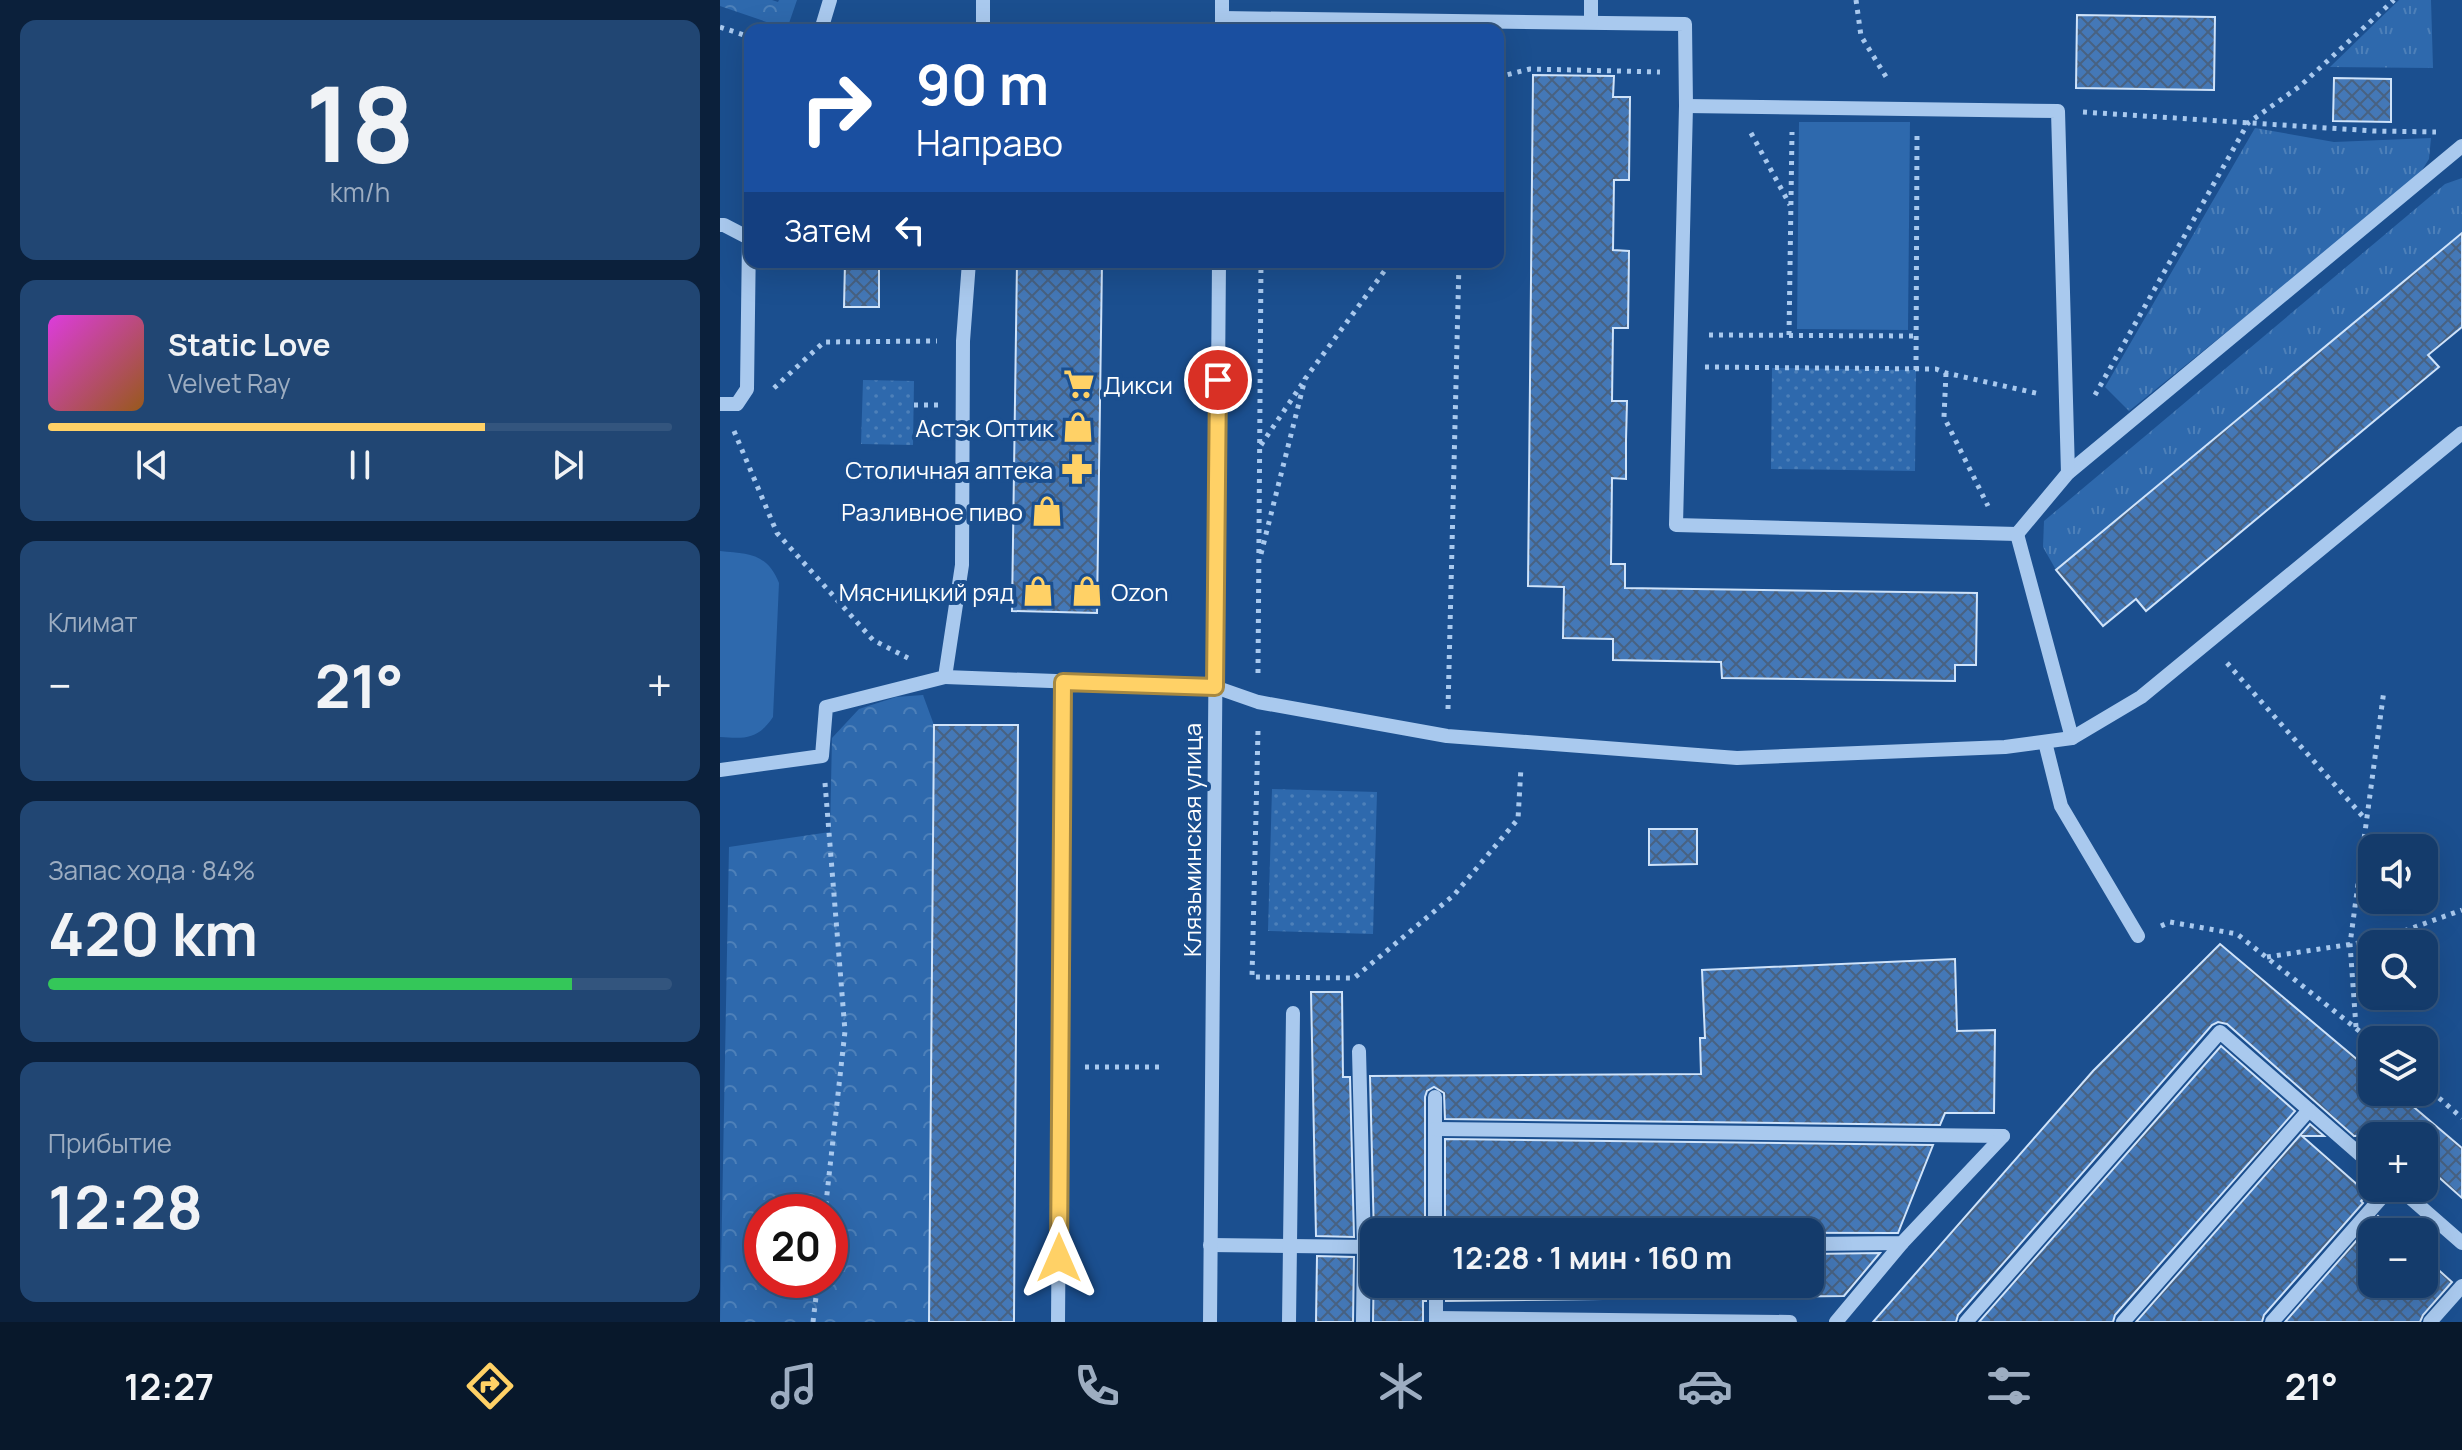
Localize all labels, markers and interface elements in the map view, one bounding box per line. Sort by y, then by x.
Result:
text: 90 m [916,45,1049,122]
text: 18 [305,51,415,193]
icon: right [784,56,888,160]
text: Направо [916,118,1063,167]
text: km/h [330,174,390,210]
icon: left [888,208,932,252]
text: Затем [784,210,872,251]
text: Static Love [168,324,331,365]
pin [1184,346,1252,414]
icon: arrive [1196,358,1240,402]
text: Velvet Ray [168,365,291,401]
supermarket icon: Дикси [1062,367,1096,401]
place label: Дикси [1103,368,1173,401]
shop icon: Астэк Оптик [1061,410,1095,444]
place label: Астэк Оптик [915,411,1055,444]
icon: previous [130,443,174,487]
icon: pause [338,443,382,487]
icon: next [546,443,590,487]
pharmacy icon: Столичная аптека [1060,452,1094,486]
place label: Столичная аптека [845,453,1053,486]
shop icon: Разливное пиво [1030,494,1064,528]
place label: Разливное пиво [841,495,1023,528]
shop icon: Мясницкий ряд [1021,574,1055,608]
shop icon: Ozon [1070,574,1104,608]
place label: Мясницкий ряд [839,575,1014,608]
place label: Ozon [1111,575,1169,608]
text: Климат [48,604,138,640]
text: 21° [315,644,404,726]
text: − [48,655,72,715]
text: + [647,655,672,715]
street label: Клязьминская улица [1175,723,1208,957]
map controls [2358,834,2438,1298]
button: sound [2358,834,2438,914]
text: Запас хода · 84% [48,852,256,888]
text: 420 km [48,892,258,974]
button: search [2358,930,2438,1010]
button: layers [2358,1026,2438,1106]
button: + [2358,1122,2438,1202]
text: Прибытие [48,1125,172,1161]
text: 12:28 [48,1165,203,1247]
speed limit sign: 20 [744,1194,848,1298]
position arrow [1017,1216,1101,1300]
button: − [2358,1218,2438,1298]
text: 12:28 · 1 мин · 160 m [1452,1237,1732,1278]
icon: directions [462,1358,518,1414]
icon: music [766,1358,822,1414]
icon: phone [1069,1358,1125,1414]
icon: climate [1373,1358,1429,1414]
icon: car [1677,1358,1733,1414]
icon: filters [1981,1358,2037,1414]
text: 12:27 [124,1362,214,1411]
text: 21° [2285,1362,2338,1411]

